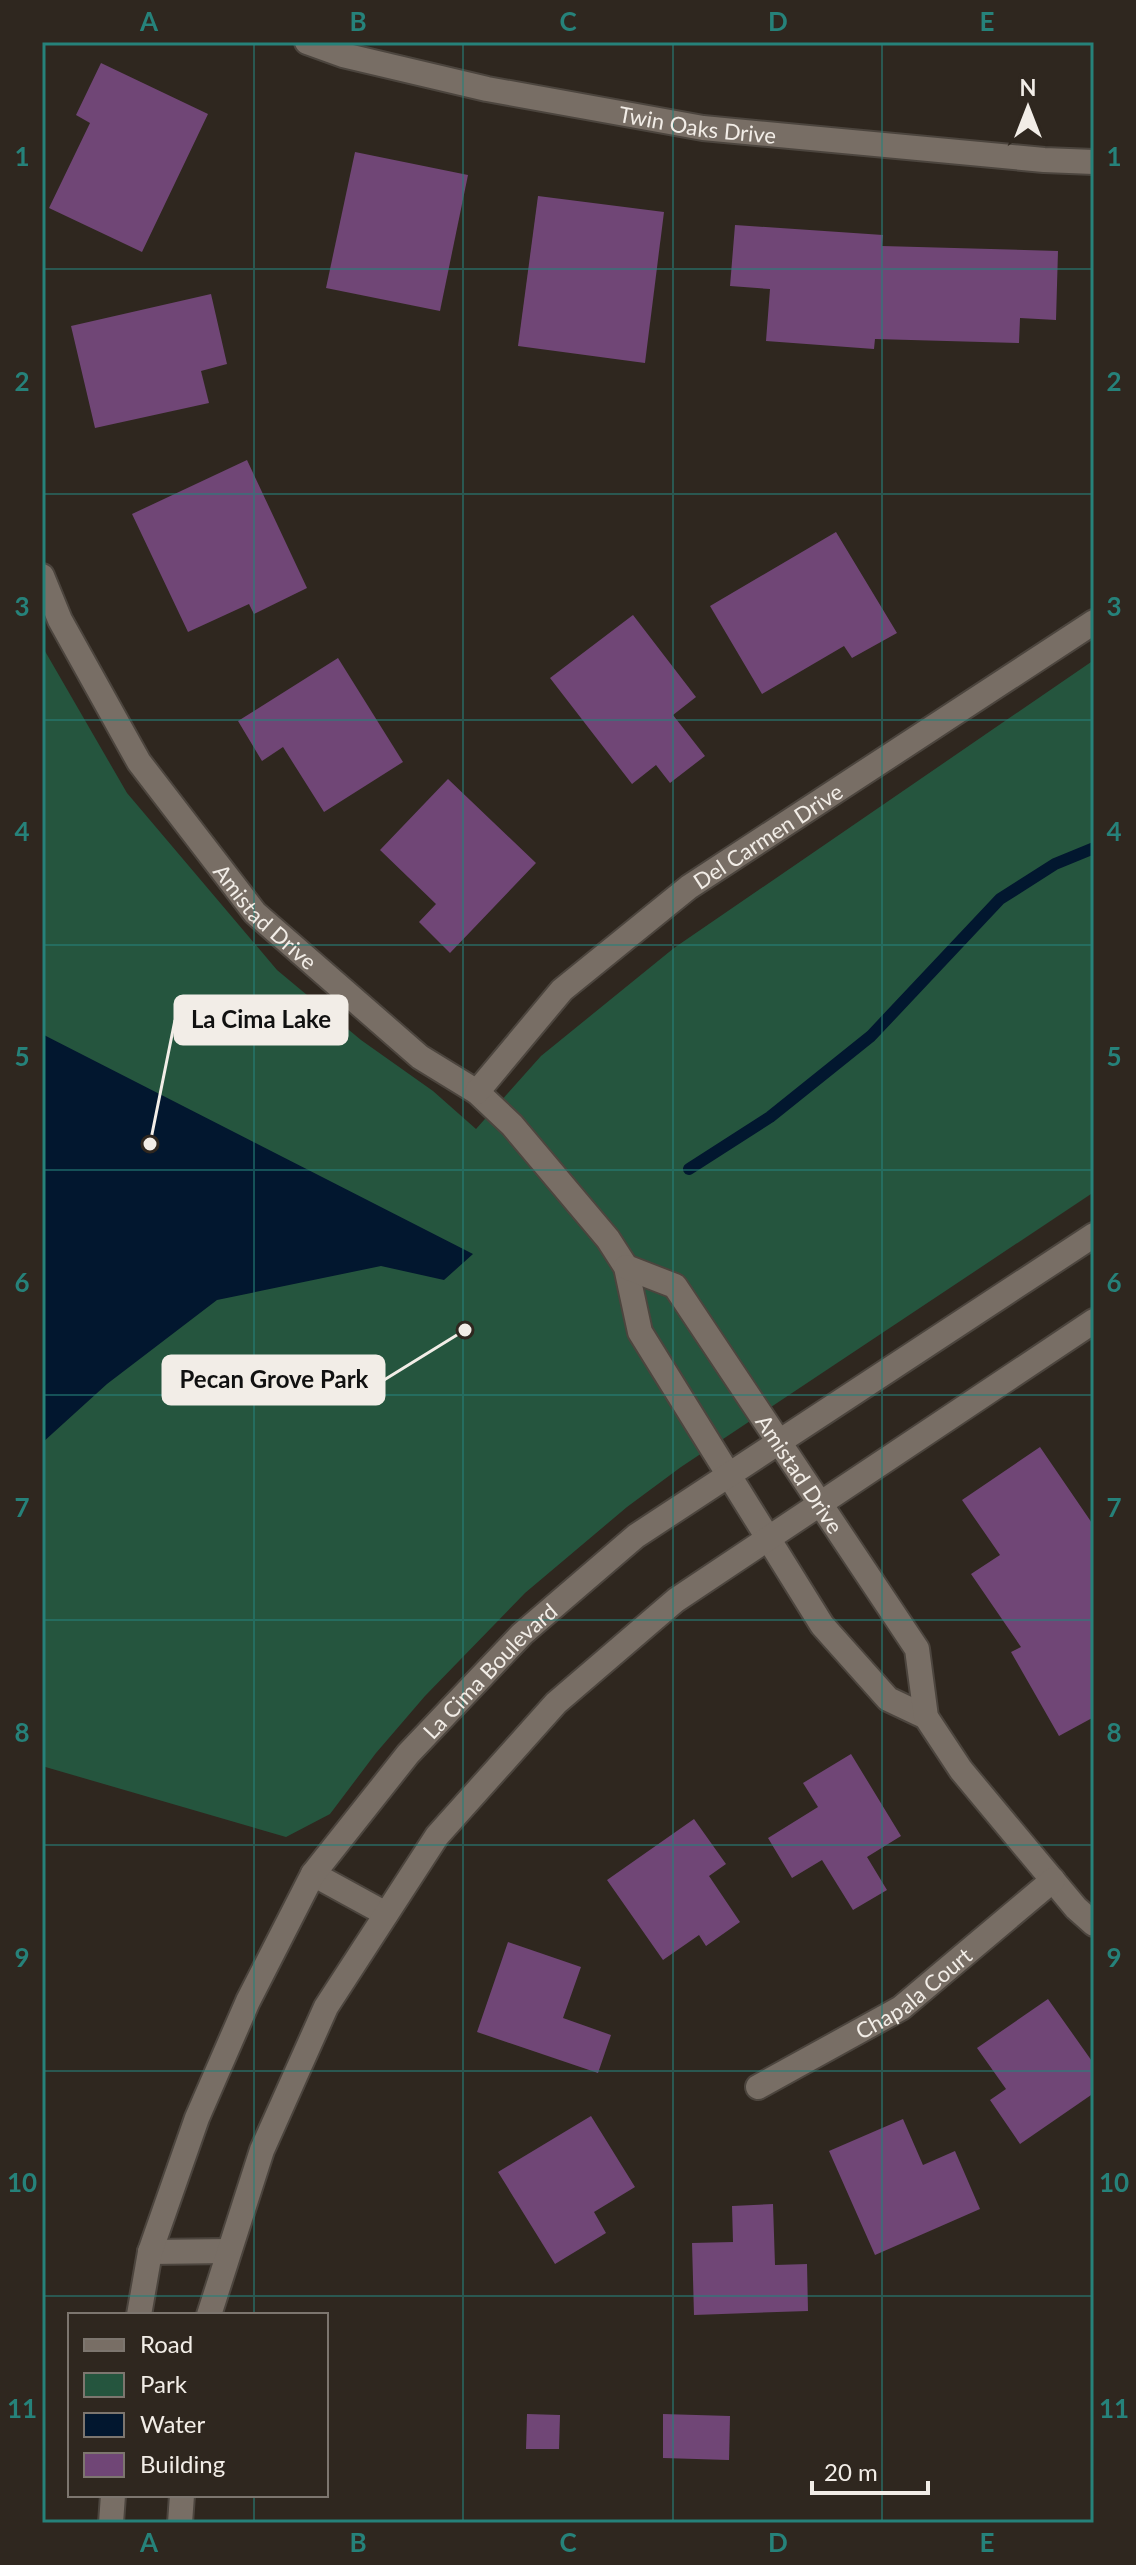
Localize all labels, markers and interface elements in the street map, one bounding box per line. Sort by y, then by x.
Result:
text: A [139,5,159,37]
text: B [349,5,367,37]
text: C [559,5,577,37]
text: D [768,5,788,37]
text: E [980,5,994,37]
north arrow [988,68,1068,148]
text: N [1020,74,1036,101]
street label: Twin Oaks Drive [617,100,778,148]
text: 1 [14,140,30,172]
text: 1 [1106,140,1122,172]
text: 2 [14,365,30,397]
text: 2 [1106,365,1122,397]
text: 3 [14,590,30,622]
text: 3 [1106,590,1122,622]
street label: Del Carmen Drive [688,777,847,894]
text: 4 [14,815,30,847]
text: 4 [1106,815,1122,847]
street label: Amistad Drive [208,858,323,975]
callout: La Cima Lake [175,996,347,1044]
text: La Cima Lake [191,1004,331,1033]
text: 5 [14,1040,30,1072]
text: 5 [1106,1040,1122,1072]
text: 6 [14,1266,30,1298]
text: 6 [1106,1266,1122,1298]
callout: Pecan Grove Park [163,1356,384,1404]
text: Pecan Grove Park [180,1364,369,1393]
street label: Amistad Drive [751,1409,849,1538]
text: 7 [14,1491,30,1523]
text: 7 [1106,1491,1122,1523]
street label: La Cima Boulevard [417,1597,562,1744]
text: 8 [14,1716,30,1748]
text: 8 [1106,1716,1122,1748]
text: 9 [14,1941,30,1973]
street label: Chapala Court [850,1941,977,2044]
text: 9 [1106,1941,1122,1973]
text: 10 [7,2166,37,2198]
text: 10 [1099,2166,1129,2198]
legend [68,2313,328,2497]
text: Road [140,2329,193,2358]
text: Park [140,2369,188,2398]
text: 11 [7,2392,37,2424]
text: 11 [1099,2392,1129,2424]
text: Water [140,2409,205,2438]
scale bar [812,2445,928,2495]
text: Building [140,2449,225,2478]
text: 20 m [824,2457,878,2486]
text: A [139,2526,159,2558]
text: B [349,2526,367,2558]
text: C [559,2526,577,2558]
text: D [768,2526,788,2558]
text: E [980,2526,994,2558]

